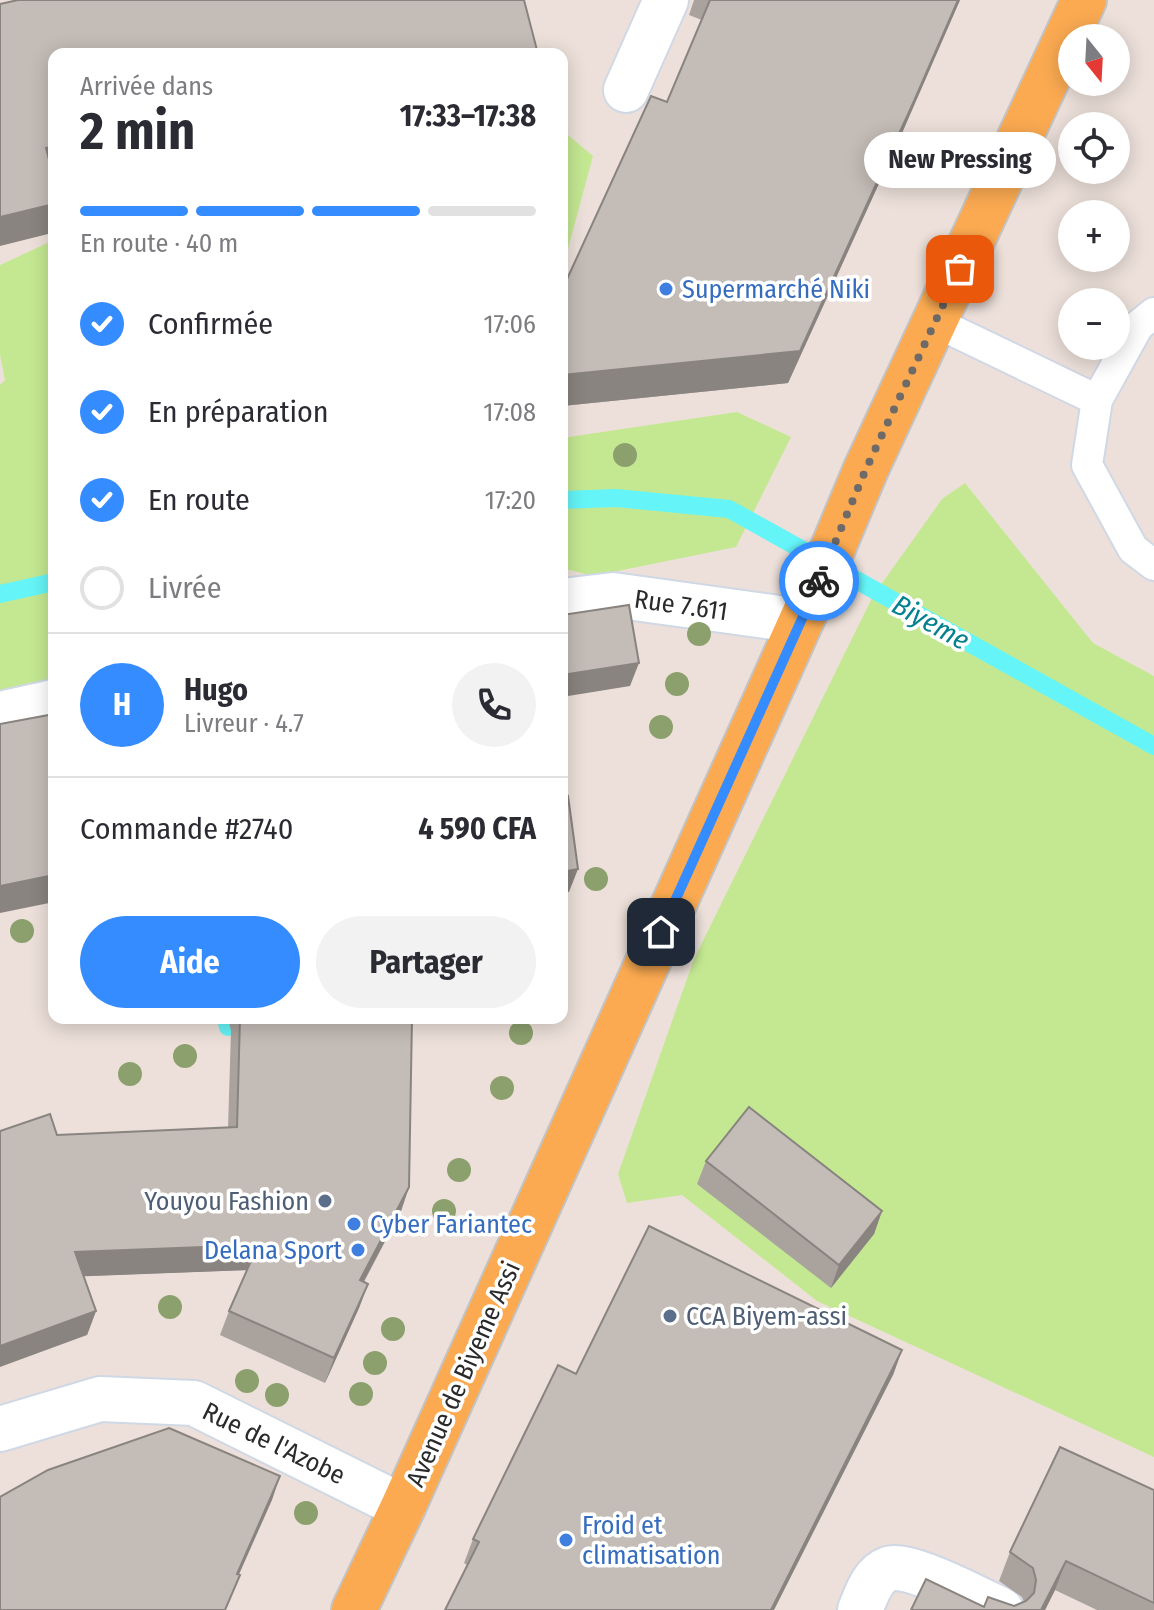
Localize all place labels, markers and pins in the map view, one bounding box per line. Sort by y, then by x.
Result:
callout: New Pressing [864,133,1056,189]
pin [926,235,994,303]
place label: Supermarché Niki [682,274,870,305]
marker: Supermarché Niki [657,280,675,298]
pin [627,898,695,966]
place label: Youyou Fashion [144,1186,309,1217]
marker: Youyou Fashion [316,1192,334,1210]
place label: Cyber Fariantec [370,1209,532,1240]
marker: Cyber Fariantec [345,1215,363,1233]
place label: Delana Sport [204,1235,342,1266]
marker: Delana Sport [349,1241,367,1259]
place label: CCA Biyem-assi [686,1301,847,1332]
marker: CCA Biyem-assi [661,1307,679,1325]
place label: Froid et climatisation [582,1510,720,1571]
marker: Froid et climatisation [557,1531,575,1549]

